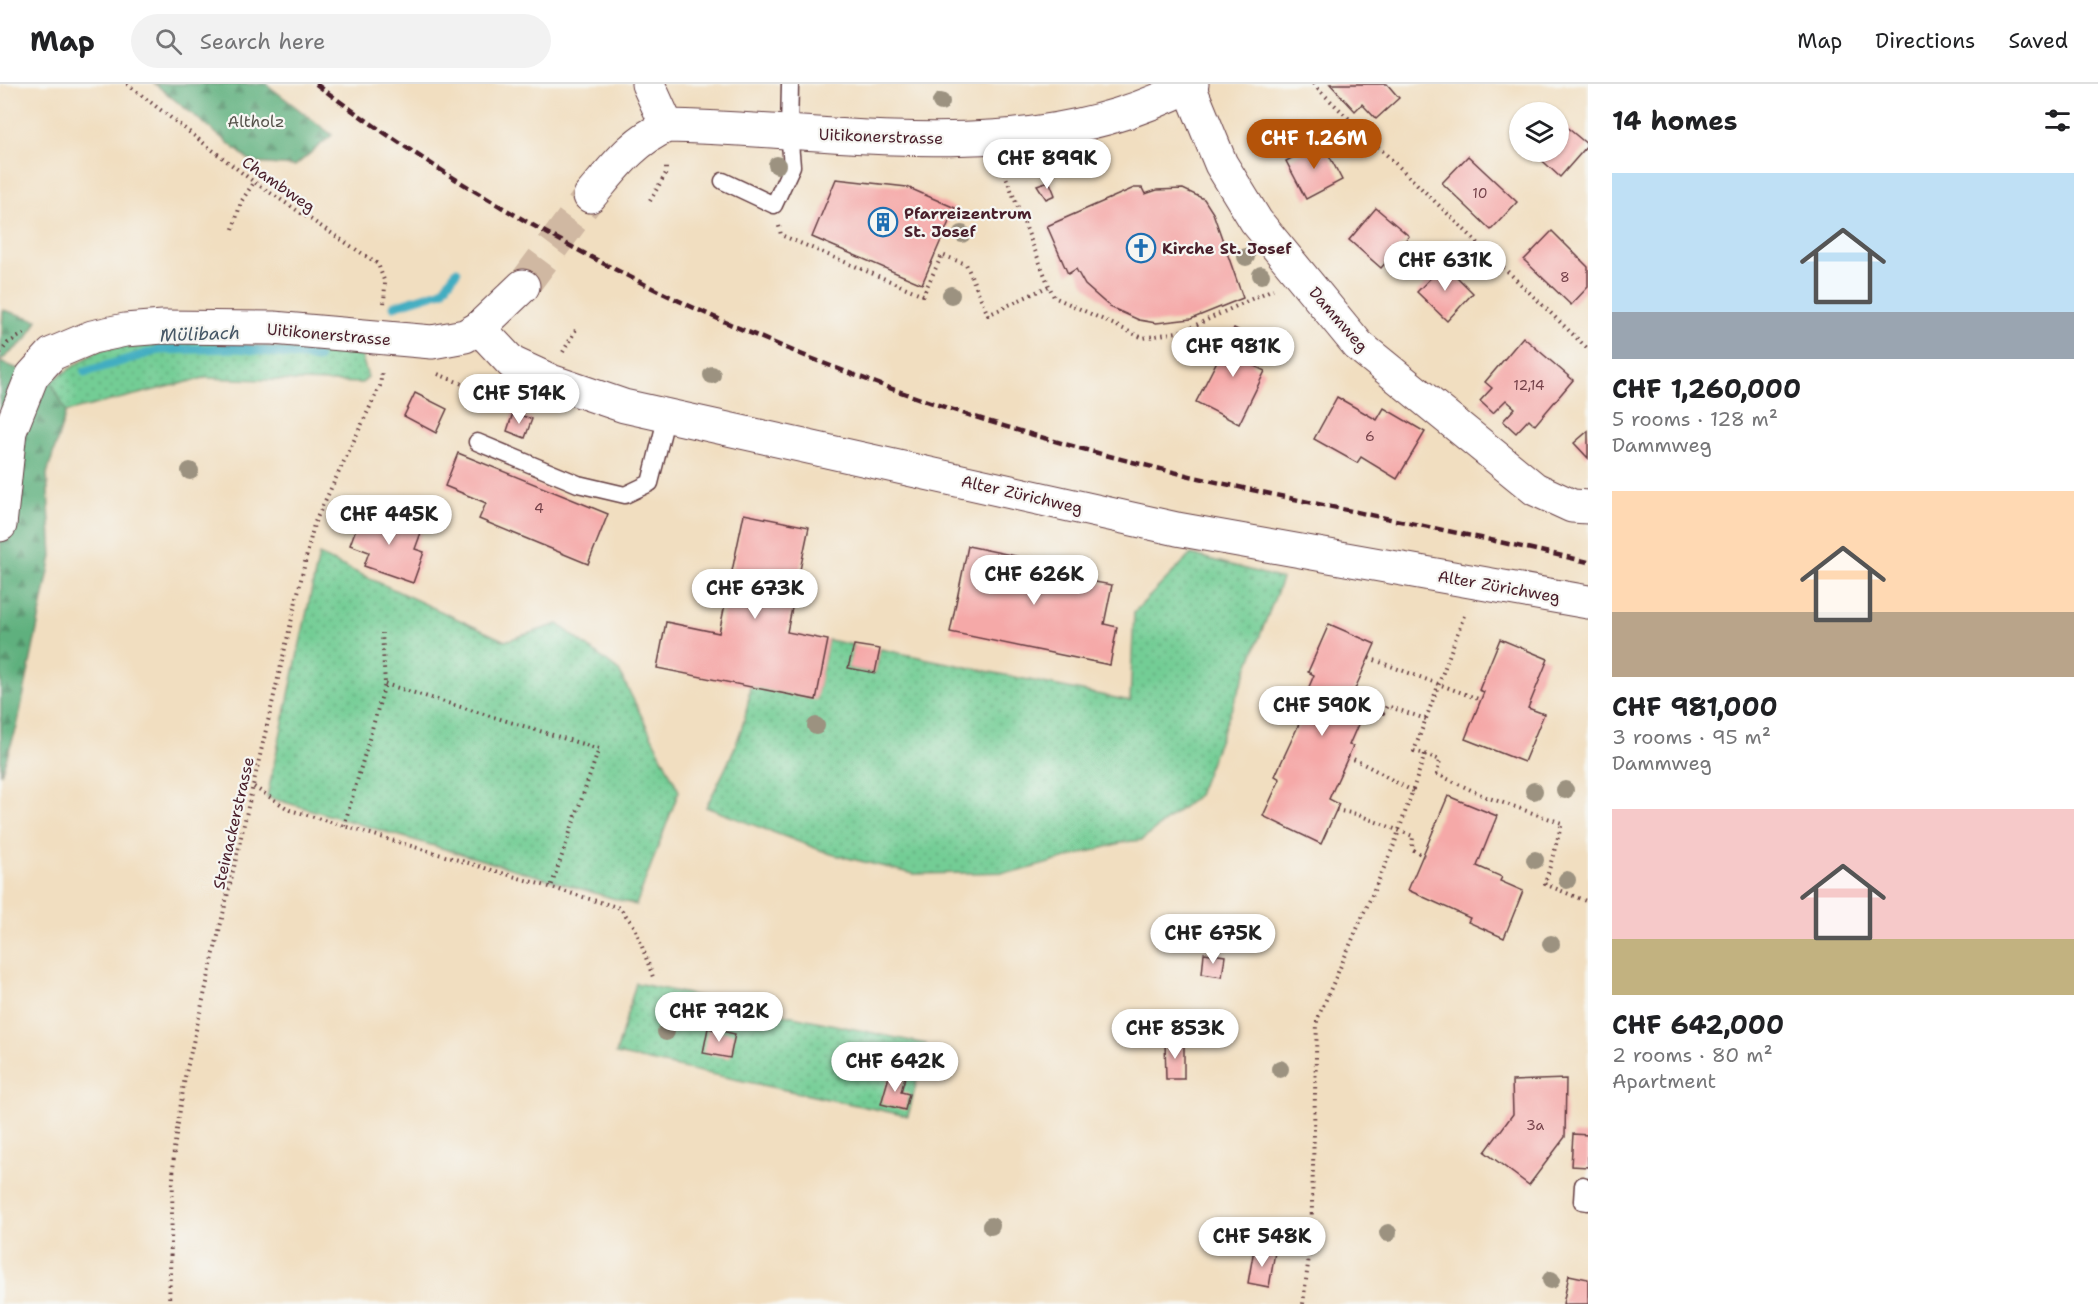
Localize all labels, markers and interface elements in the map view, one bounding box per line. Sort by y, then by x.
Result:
search box [131,14,551,68]
text: Map [30,22,95,60]
icon: search [152,25,185,58]
text: Search here [200,27,325,56]
text: Map [1797,27,1842,55]
text: Directions [1875,27,1975,55]
text: Saved [2008,27,2068,55]
map controls [1509,102,1569,162]
button: layers [1509,102,1569,162]
text: 14 homes [1612,103,1738,138]
icon: filters [2041,104,2074,137]
park label: Altholz [228,111,284,132]
pin: CHF 1.26M [1245,119,1383,170]
street label: Uitikonerstrasse [818,124,944,149]
text: CHF 1.26M [1261,125,1367,151]
pin: CHF 899K [985,139,1109,190]
text: CHF 899K [997,145,1097,171]
street label: Chambweg [238,151,320,217]
house number: 10 [1472,184,1488,202]
place label: Pfarreizentrum St. Josef [904,203,1032,242]
building icon: Pfarreizentrum St. Josef [867,206,899,238]
icon: home [1789,212,1897,320]
church icon: Kirche St. Josef [1125,232,1157,264]
place label: Kirche St. Josef [1162,238,1292,259]
pin: CHF 631K [1383,241,1507,292]
text: CHF 631K [1398,247,1492,273]
house number: 8 [1560,268,1570,286]
street label: Dammweg [1304,282,1373,356]
street label: Uitikonerstrasse [266,319,392,350]
water label: Mülibach [159,321,241,347]
pin: CHF 981K [1171,327,1295,378]
text: CHF 981K [1185,333,1281,359]
text: CHF 1,260,000 [1612,371,1801,406]
pin: CHF 514K [457,374,581,425]
house number: 12,14 [1513,376,1545,394]
text: CHF 514K [473,380,565,406]
text: 5 rooms · 128 m² [1612,406,1778,432]
house number: 6 [1365,427,1375,445]
text: Dammweg [1612,432,1712,458]
street label: Alter Zürichweg [959,470,1085,519]
pin: CHF 445K [327,495,451,546]
house number: 4 [534,499,544,517]
text: CHF 445K [340,501,438,527]
icon: home [1789,530,1897,638]
pin: CHF 626K [972,555,1096,606]
text: CHF 626K [984,561,1084,587]
street label: Alter Zürichweg [1436,565,1562,608]
pin: CHF 673K [693,569,817,620]
text: CHF 673K [706,575,804,601]
pin: CHF 590K [1260,686,1384,737]
text: CHF 981,000 [1612,689,1778,724]
text: CHF 590K [1273,692,1371,718]
text: 3 rooms · 95 m² [1612,724,1771,750]
text: Dammweg [1612,750,1712,776]
street label: Steinackerstrasse [208,755,259,891]
icon: home [1789,848,1897,956]
pin: CHF 675K [1151,914,1275,965]
text: CHF 675K [1164,920,1262,946]
pin: CHF 792K [657,992,781,1043]
text: CHF 792K [669,998,769,1024]
text: CHF 642,000 [1612,1007,1784,1042]
pin: CHF 853K [1113,1009,1237,1060]
text: CHF 853K [1126,1015,1224,1041]
pin: CHF 642K [833,1042,957,1093]
text: 2 rooms · 80 m² [1612,1042,1773,1068]
text: CHF 642K [845,1048,945,1074]
text: Apartment [1612,1068,1716,1094]
house number: 3a [1526,1116,1544,1134]
pin: CHF 548K [1200,1217,1324,1268]
text: CHF 548K [1213,1223,1311,1249]

